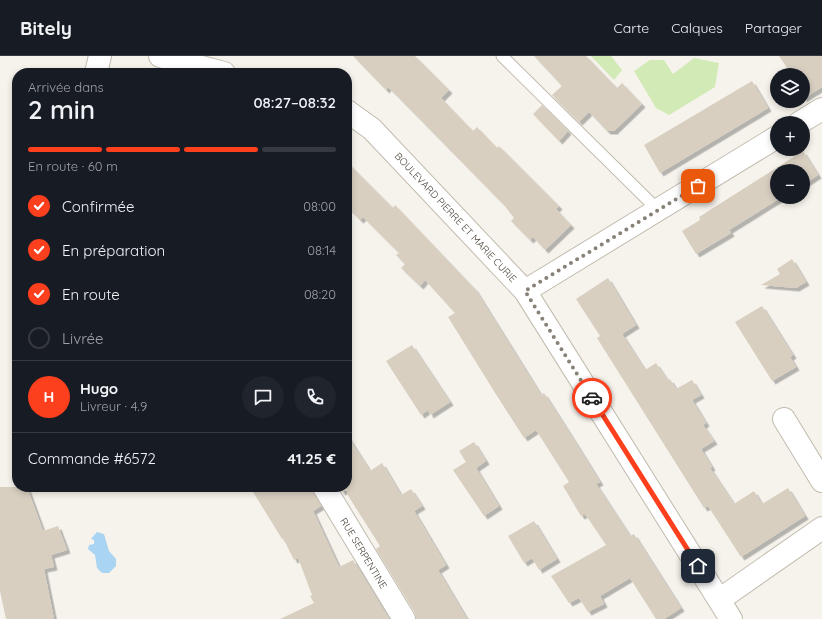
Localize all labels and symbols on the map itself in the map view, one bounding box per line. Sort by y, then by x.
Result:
street label: BOULEVARD PIERRE ET MARIE CURIE [392,150,520,285]
pin [681,169,715,203]
courier [572,378,612,418]
street label: RUE SERPENTINE [337,515,390,591]
pin [681,549,715,583]

